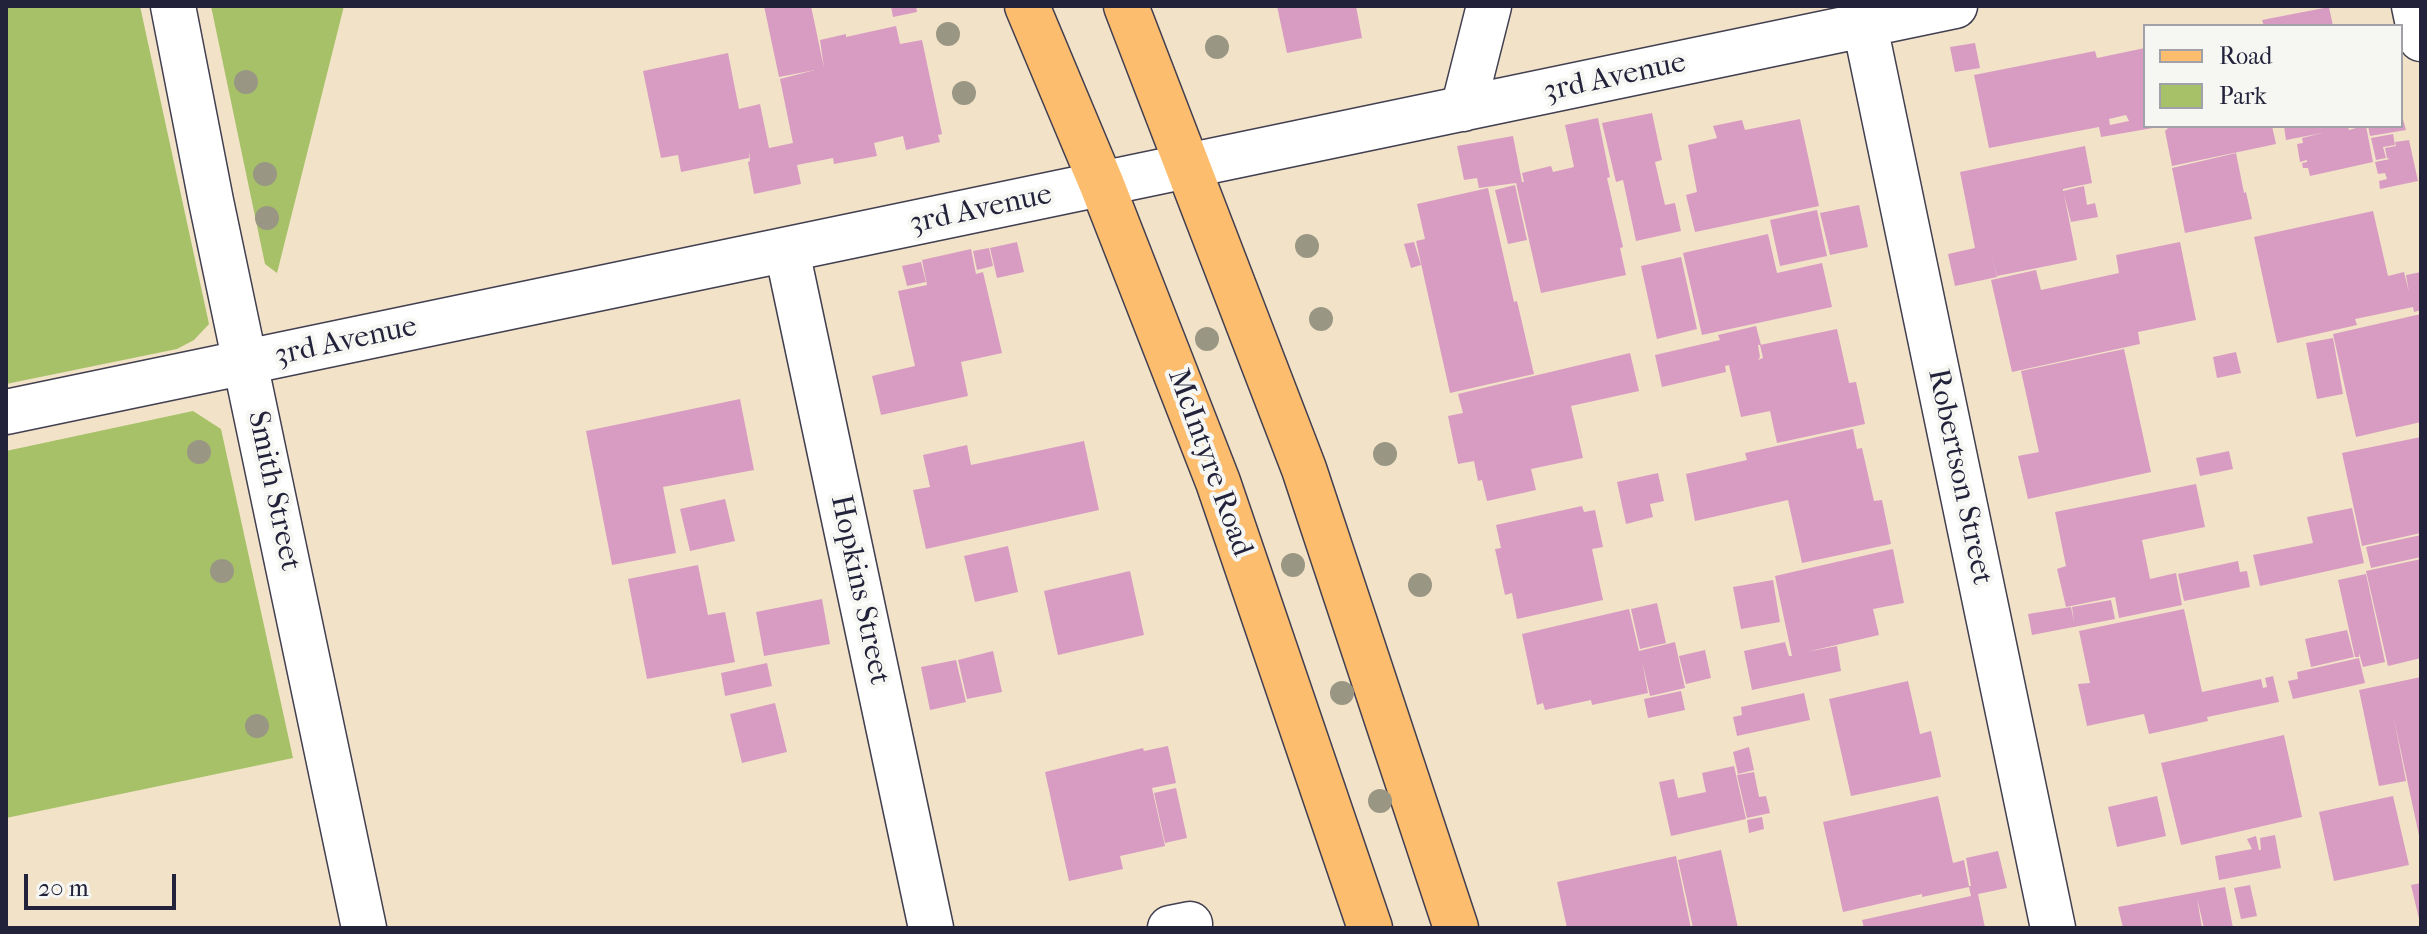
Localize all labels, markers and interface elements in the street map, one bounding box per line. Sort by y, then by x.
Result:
legend [2143,24,2403,128]
text: Road [2219,42,2272,70]
street label: 3rd Avenue [1541,45,1689,111]
text: Park [2219,82,2267,110]
street label: 3rd Avenue [907,177,1055,243]
street label: 3rd Avenue [272,309,420,375]
street label: McIntyre Road [1159,365,1259,561]
street label: Robertson Street [1919,366,1999,588]
street label: Smith Street [239,408,307,574]
street label: Hopkins Street [821,492,897,688]
scale bar [28,858,180,908]
text: 20 m [38,874,89,902]

